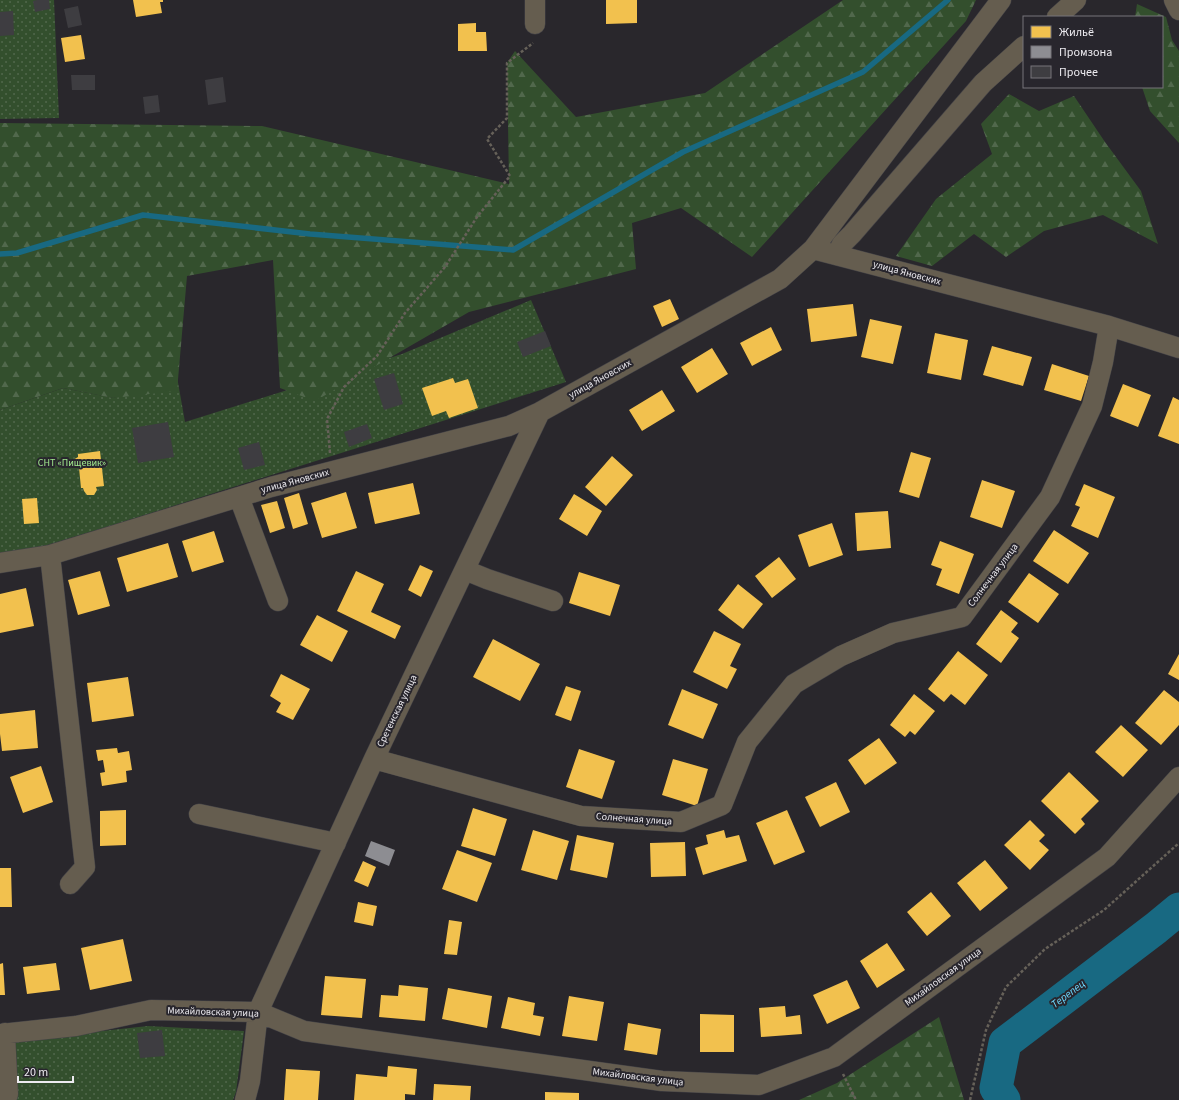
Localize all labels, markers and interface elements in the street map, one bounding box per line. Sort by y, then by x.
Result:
legend [1023,16,1163,88]
text: Жильё [1059,24,1094,41]
text: Промзона [1059,44,1112,61]
text: Прочее [1059,64,1098,81]
street label: улица Яновских [871,257,943,289]
street label: улица Яновских [566,356,634,402]
park label: СНТ «Пищевик» [38,456,106,470]
street label: улица Яновских [259,465,331,497]
street label: Солнечная улица [964,540,1022,610]
street label: Сретенская улица [373,672,421,750]
street label: Солнечная улица [596,809,672,829]
street label: Михайловская улица [902,944,984,1010]
water label: Терепец [1048,976,1088,1012]
street label: Михайловская улица [167,1003,259,1021]
scale bar [18,1058,73,1084]
text: 20 m [24,1064,48,1081]
street label: Михайловская улица [592,1064,684,1090]

